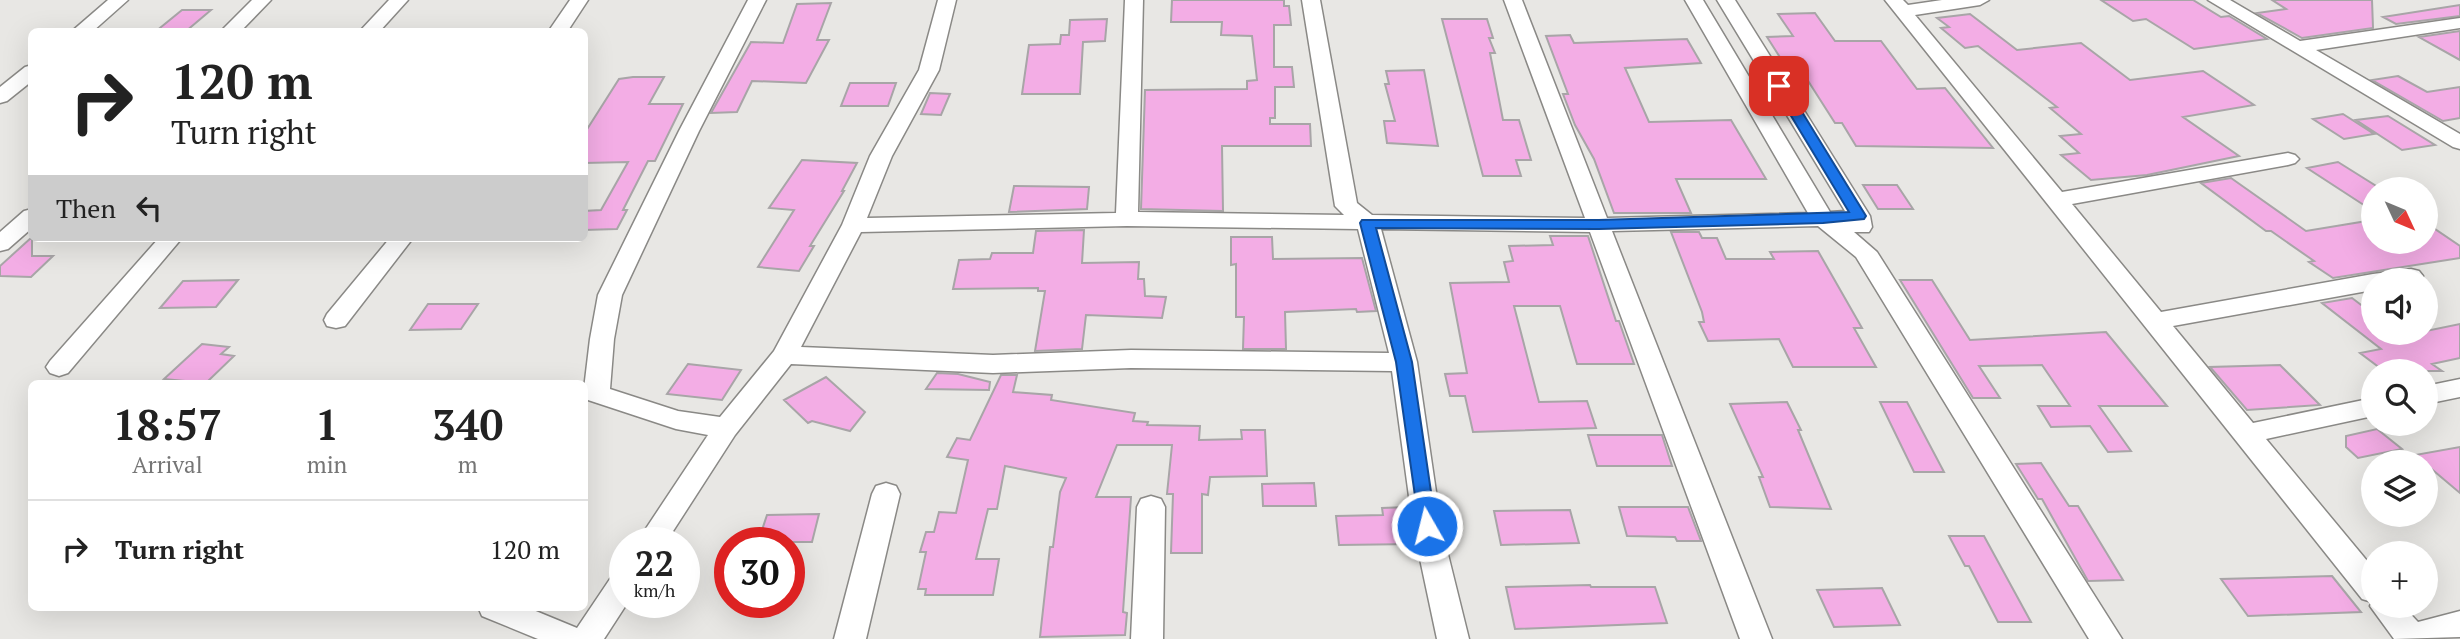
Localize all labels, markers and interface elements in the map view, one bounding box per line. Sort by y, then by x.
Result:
text: 120 m [171,48,313,113]
icon: right [56,56,147,147]
pin [1749,56,1809,116]
icon: arrive [1760,67,1798,105]
text: Turn right [171,111,317,153]
north arrow [2361,177,2438,254]
map controls [2361,177,2438,618]
icon: left [130,189,168,227]
text: Then [56,191,116,225]
button: sound [2361,268,2438,345]
button: search [2361,359,2438,436]
text: 18:57 [113,396,222,452]
text: 1 [315,396,339,452]
text: 340 [432,396,503,452]
text: Arrival [132,449,203,480]
text: min [307,449,347,480]
text: m [458,449,478,480]
button: layers [2361,450,2438,527]
position arrow [1390,489,1464,563]
speed limit sign: 30 [714,527,805,618]
icon: right [56,530,94,568]
text: Turn right [115,532,244,566]
text: 120 m [490,532,560,566]
text: 22 [635,540,674,586]
button: + [2361,541,2438,618]
text: km/h [634,578,675,602]

